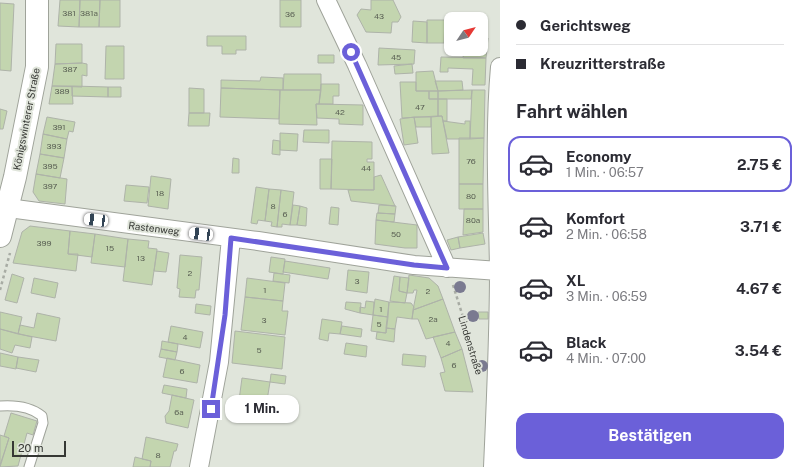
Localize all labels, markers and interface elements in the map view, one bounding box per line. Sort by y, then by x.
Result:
house number: 381 [62,8,76,18]
house number: 381a [80,8,98,18]
house number: 36 [285,9,295,19]
house number: 43 [374,11,384,21]
north arrow [444,12,488,56]
map controls [444,12,488,56]
text: Gerichtsweg [540,17,631,34]
route start [342,43,360,61]
house number: 45 [391,52,401,62]
text: Kreuzritterstraße [540,55,665,72]
house number: 387 [63,64,78,74]
street label: Königswinterer Straße [10,67,42,171]
house number: 389 [54,86,70,96]
text: Fahrt wählen [516,101,628,122]
house number: 47 [415,102,425,112]
house number: 42 [335,107,345,117]
house number: 391 [52,122,66,132]
house number: 393 [47,141,61,151]
icon: car [518,146,554,182]
text: Economy [566,148,631,165]
house number: 76 [466,156,476,166]
text: 2.75 € [737,156,782,173]
house number: 395 [42,161,58,171]
house number: 44 [361,163,371,173]
text: 1 Min. · 06:57 [566,165,644,180]
house number: 397 [43,181,58,191]
house number: 18 [156,188,164,198]
house number: 80 [466,191,476,201]
house number: 8 [270,201,276,211]
icon: car [518,208,554,244]
house number: 6 [283,209,288,219]
text: Komfort [566,210,625,227]
car [83,213,109,227]
house number: 80a [466,215,480,225]
text: 3.71 € [740,218,782,235]
street label: Rastenweg [128,219,180,237]
car [188,227,214,241]
text: 2 Min. · 06:58 [566,227,647,242]
house number: 50 [391,229,401,239]
house number: 399 [37,238,51,248]
house number: 15 [106,243,114,253]
house number: 13 [137,253,145,263]
house number: 2 [188,268,193,278]
icon: car [518,270,554,306]
text: XL [566,272,585,289]
house number: 3 [354,276,360,286]
text: 4.67 € [736,280,782,297]
house number: 1 [263,285,267,295]
house number: 2 [426,286,431,296]
text: 3 Min. · 06:59 [566,289,647,304]
house number: 1 [379,304,383,314]
house number: 2a [428,314,438,324]
street label: Lindenstraße [456,314,486,376]
house number: 3 [261,315,267,325]
house number: 5 [376,319,382,329]
house number: 4 [182,332,188,342]
icon: car [518,332,554,368]
text: Black [566,334,606,351]
house number: 4 [445,338,451,348]
text: 3.54 € [735,342,782,359]
house number: 5 [256,345,262,355]
text: 4 Min. · 07:00 [566,351,646,366]
house number: 6 [452,360,457,370]
house number: 6 [180,366,185,376]
callout: 1 Min. [225,395,299,423]
route end [202,400,220,418]
text: 1 Min. [244,401,280,416]
house number: 6a [174,407,184,417]
button: Bestätigen [516,413,784,459]
scale bar [12,439,66,458]
text: 20 m [18,442,43,454]
house number: 8 [155,450,161,460]

